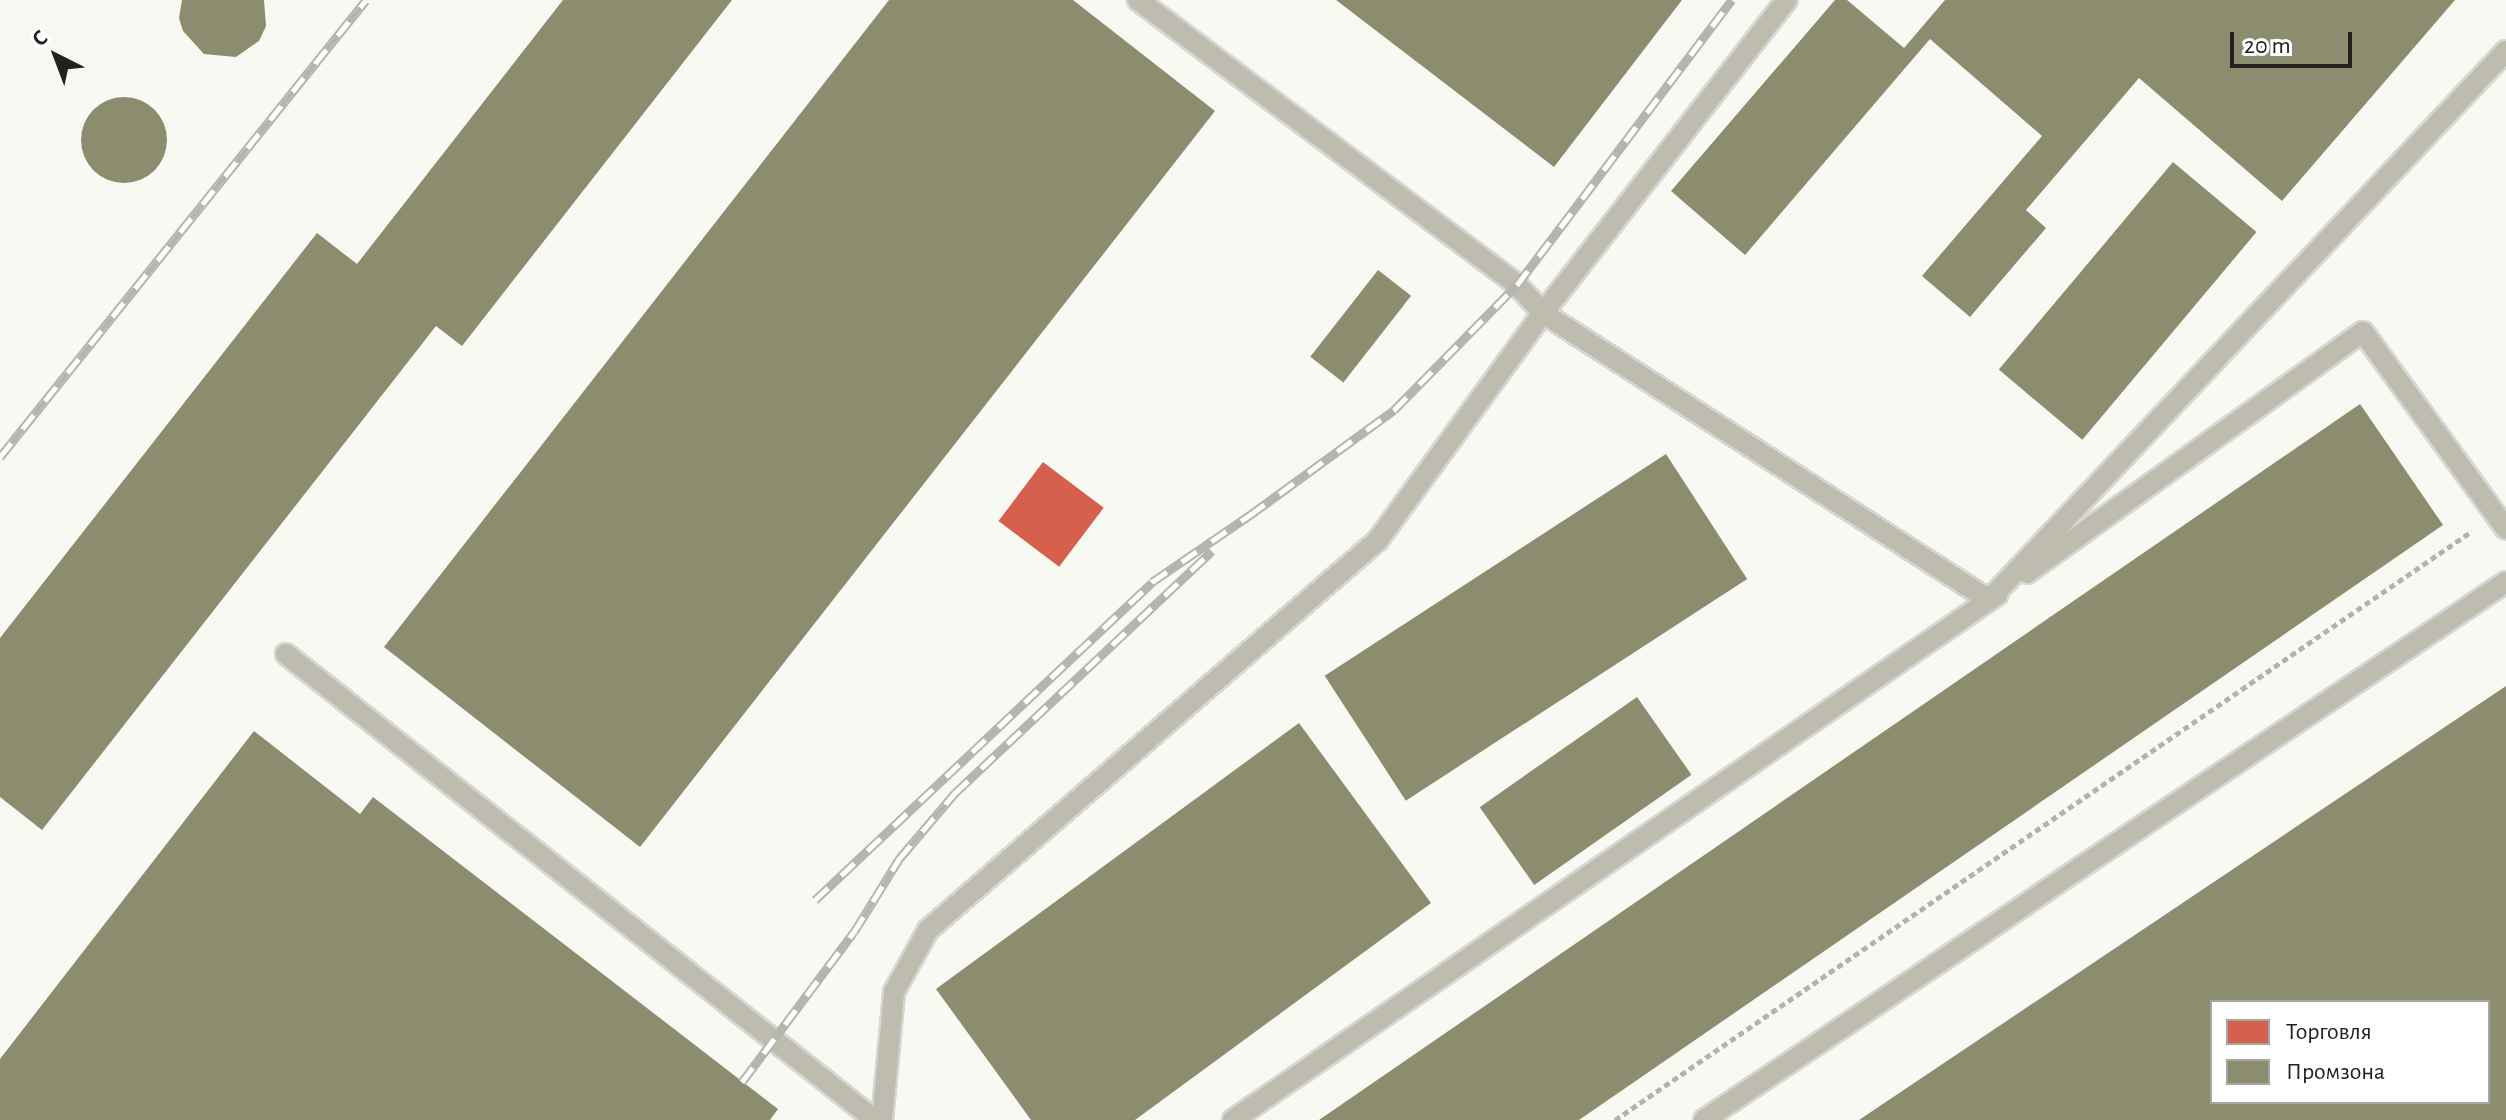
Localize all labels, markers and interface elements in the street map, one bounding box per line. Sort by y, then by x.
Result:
north arrow [16,16,96,96]
scale bar [2234,16,2356,66]
text: С [28,26,52,50]
text: 20 m [2244,34,2291,58]
legend [2210,1000,2490,1104]
text: Торговля [2286,1020,2372,1044]
text: Промзона [2286,1060,2385,1084]

